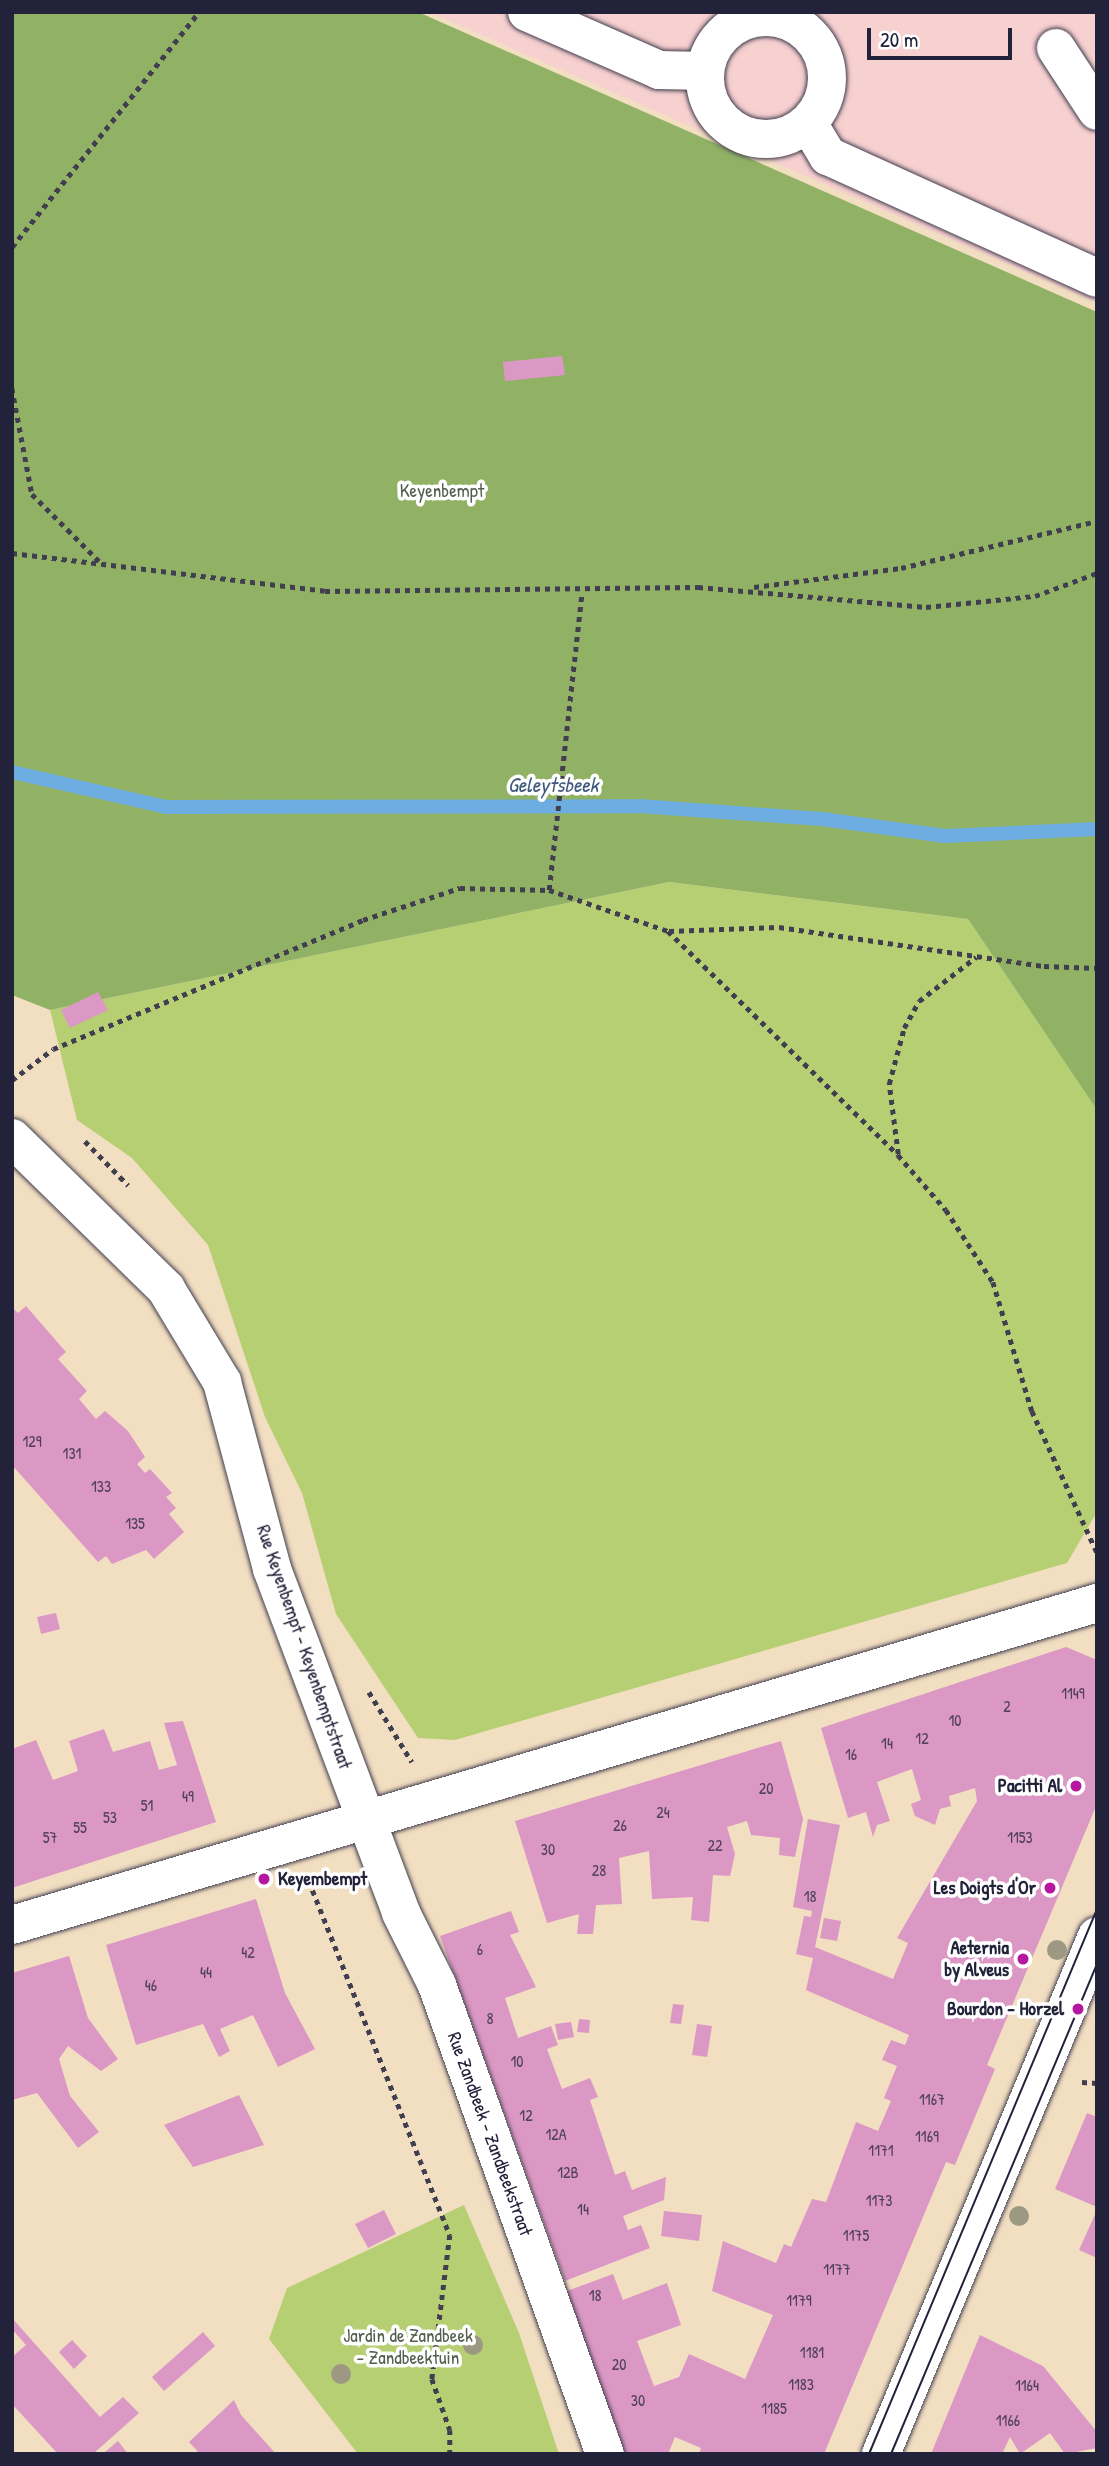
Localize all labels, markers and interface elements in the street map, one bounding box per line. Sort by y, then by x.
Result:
scale bar [871,14,1016,58]
text: 20 m [880,25,918,54]
park label: Keyenbempt [400,480,484,502]
water label: Geleytsbeek [508,772,598,798]
house number: 129 [22,1431,42,1451]
house number: 131 [63,1443,81,1463]
house number: 133 [91,1476,111,1496]
house number: 135 [125,1513,145,1533]
street label: Rue Keyenbempt - Keyenbemptstraat [251,1522,357,1772]
house number: 1149 [1061,1683,1085,1703]
house number: 2 [1003,1696,1011,1716]
house number: 10 [949,1710,961,1730]
house number: 12 [915,1728,929,1748]
house number: 14 [881,1733,893,1753]
house number: 16 [845,1744,857,1764]
place label: Pacitti Al [998,1775,1062,1797]
house number: 20 [759,1778,773,1798]
marker: Pacitti Al [1068,1778,1084,1794]
house number: 49 [182,1786,194,1806]
house number: 51 [141,1795,153,1815]
house number: 24 [656,1802,670,1822]
house number: 53 [103,1807,117,1827]
house number: 26 [613,1815,627,1835]
house number: 55 [73,1817,87,1837]
house number: 57 [43,1827,57,1847]
house number: 1153 [1007,1827,1033,1847]
house number: 22 [708,1835,722,1855]
house number: 30 [541,1839,555,1859]
house number: 28 [592,1860,606,1880]
place label: Keyembempt [278,1868,367,1890]
marker: Keyembempt [256,1871,272,1887]
place label: Les Doigts d'Or [934,1877,1036,1899]
marker: Les Doigts d'Or [1042,1880,1058,1896]
house number: 18 [804,1886,816,1906]
place label: Aeternia by Alveus [944,1937,1009,1981]
house number: 6 [477,1939,483,1959]
house number: 42 [241,1942,255,1962]
marker: Aeternia by Alveus [1015,1951,1031,1967]
house number: 44 [200,1962,212,1982]
house number: 46 [145,1975,157,1995]
place label: Bourdon - Horzel [947,1998,1064,2020]
marker: Bourdon - Horzel [1070,2001,1086,2017]
house number: 8 [487,2008,493,2028]
street label: Rue Zandbeek - Zandbeekstraat [443,2029,537,2239]
house number: 10 [511,2051,523,2071]
house number: 1167 [919,2089,945,2109]
house number: 12 [519,2105,533,2125]
house number: 12A [545,2124,567,2144]
house number: 1169 [915,2126,939,2146]
house number: 1171 [868,2140,894,2160]
house number: 12B [557,2162,579,2182]
house number: 1173 [866,2190,892,2210]
house number: 14 [577,2199,589,2219]
house number: 1175 [843,2225,869,2245]
house number: 1177 [823,2259,851,2279]
house number: 18 [589,2285,601,2305]
house number: 1179 [786,2290,812,2310]
park label: Jardin de Zandbeek - Zandbeektuin [343,2325,473,2369]
house number: 1181 [800,2342,824,2362]
house number: 20 [612,2354,626,2374]
house number: 1183 [788,2374,814,2394]
house number: 1164 [1015,2375,1039,2395]
house number: 30 [631,2390,645,2410]
house number: 1185 [761,2398,787,2418]
house number: 1166 [996,2410,1020,2430]

